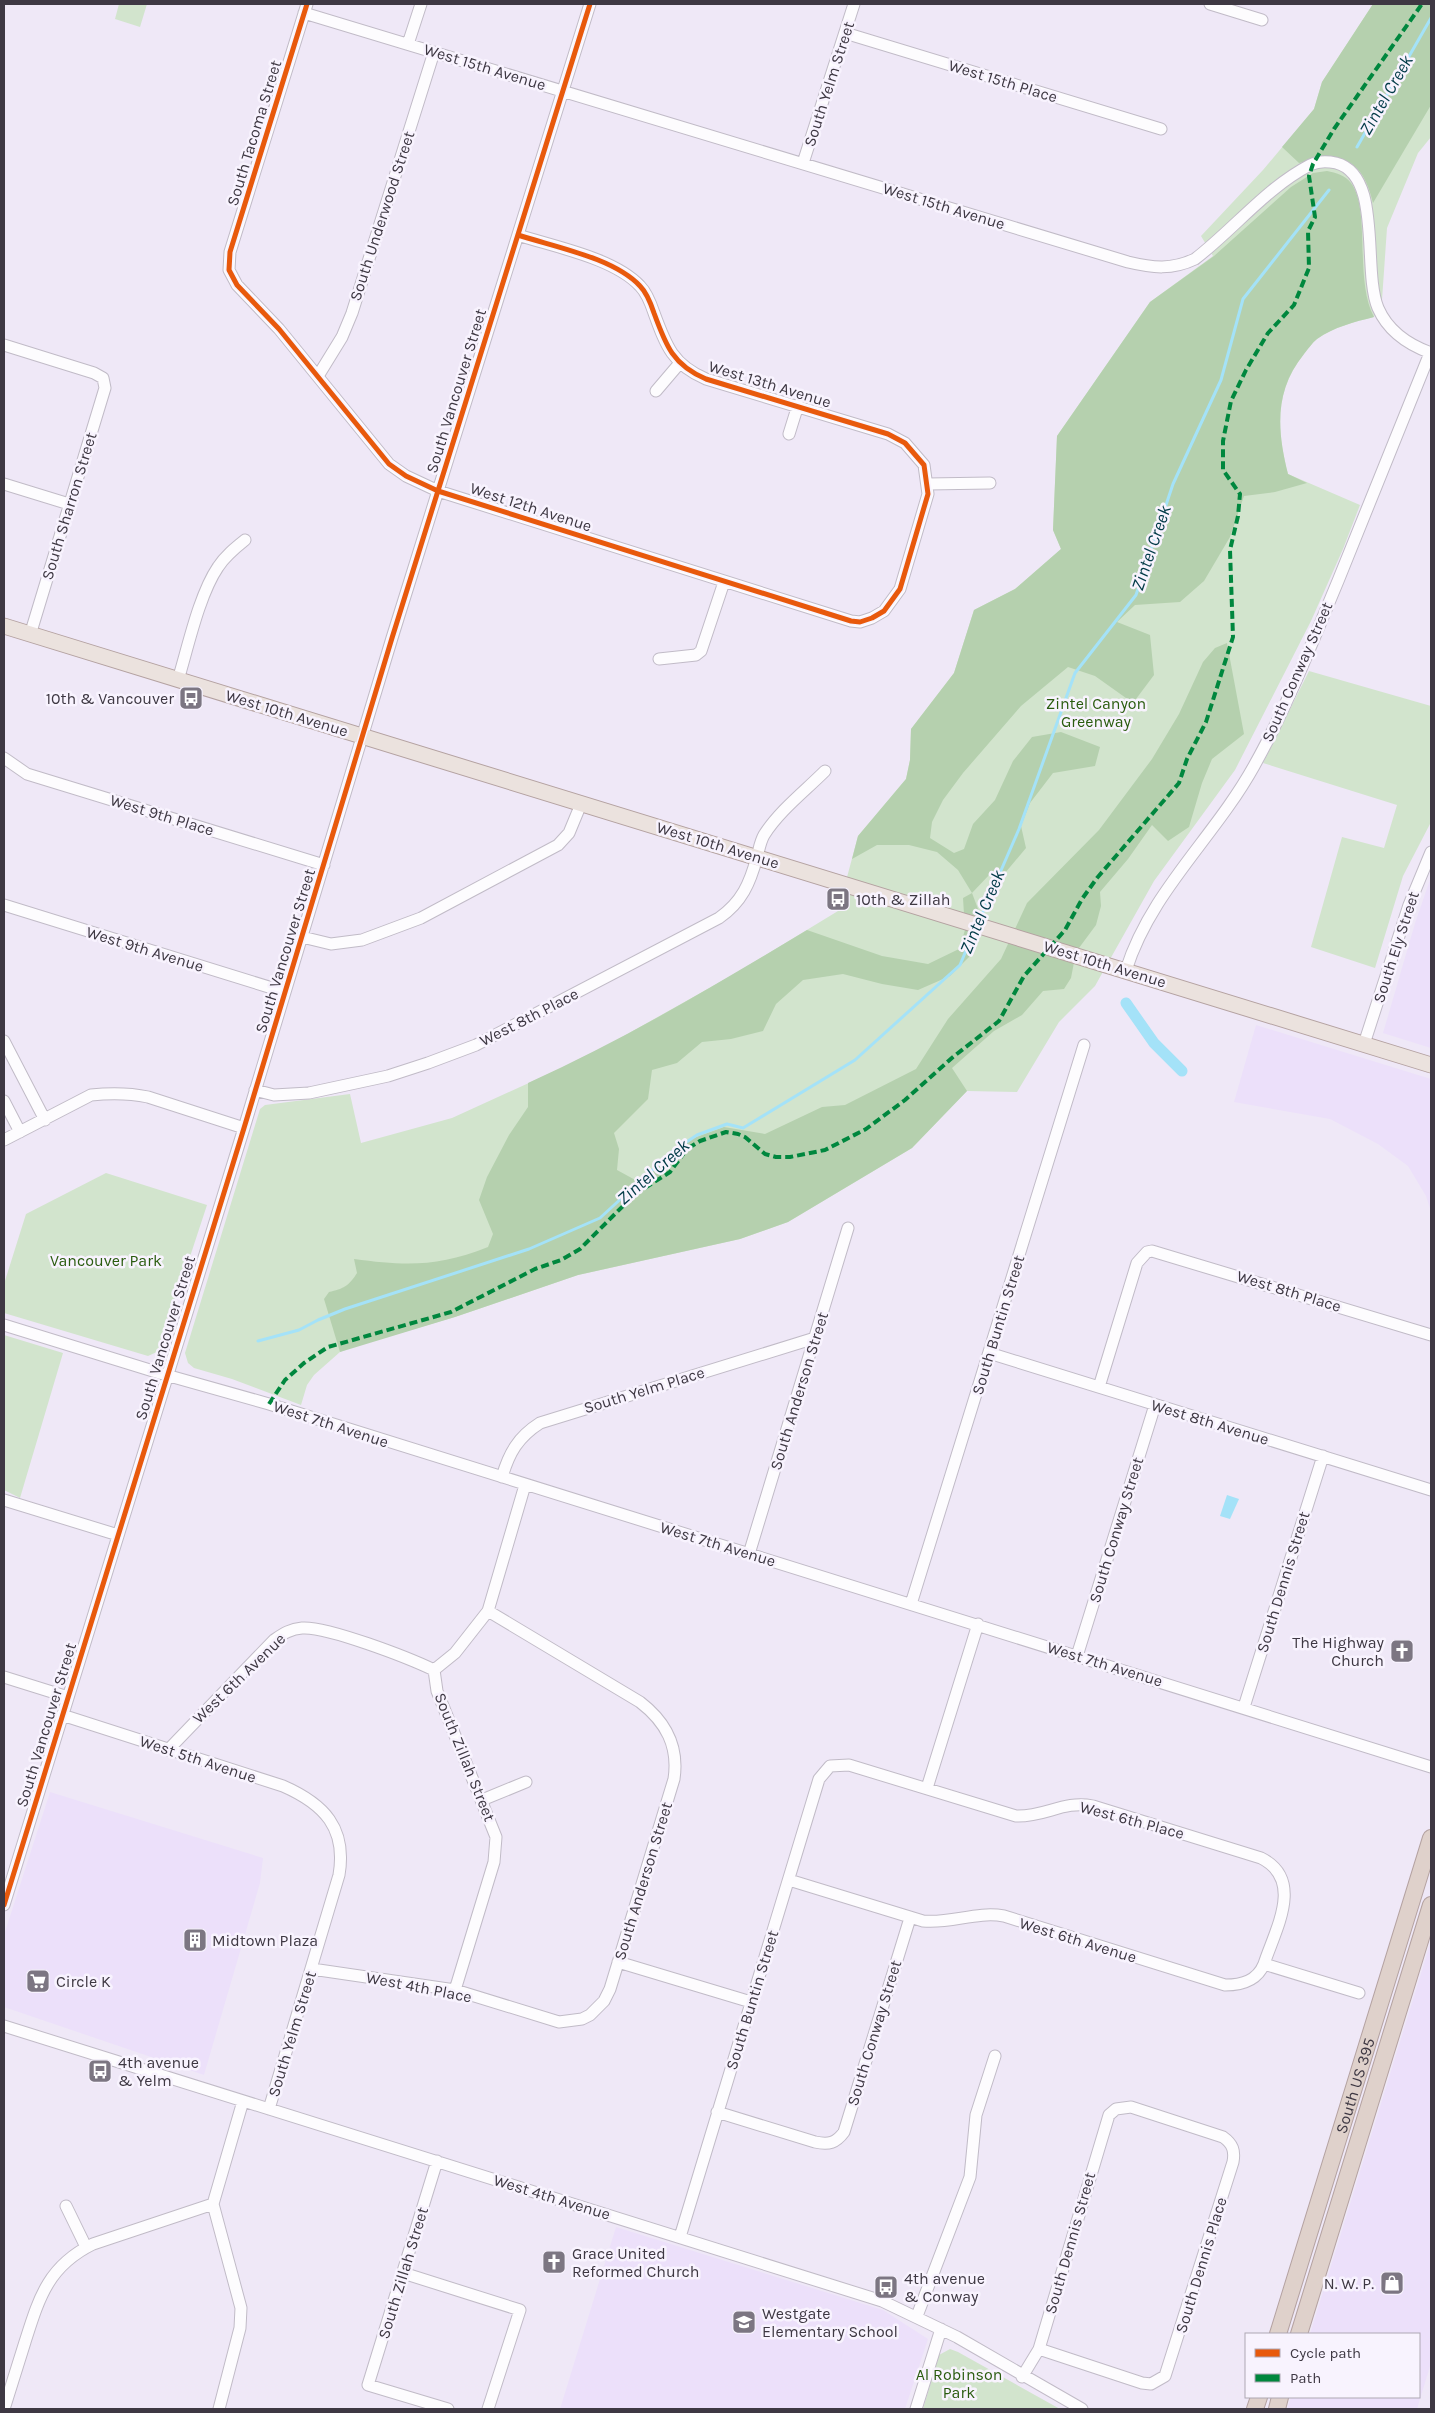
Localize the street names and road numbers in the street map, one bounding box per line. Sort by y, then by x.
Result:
street label: South Yelm Street [800,19,858,149]
street label: West 15th Avenue [422,39,548,95]
street label: West 15th Place [946,55,1060,107]
street label: South Tacoma Street [223,58,285,208]
street label: South Underwood Street [346,129,418,303]
street label: West 15th Avenue [881,178,1007,234]
street label: South Vancouver Street [422,306,490,476]
street label: West 13th Avenue [706,356,834,412]
street label: South Sharron Street [37,430,101,582]
street label: West 12th Avenue [468,478,594,536]
street label: South Conway Street [1258,599,1336,745]
street label: West 10th Avenue [223,685,351,741]
street label: West 9th Place [108,790,216,840]
street label: West 10th Avenue [654,817,782,873]
street label: South Vancouver Street [251,866,319,1036]
street label: South Ely Street [1369,889,1423,1005]
street label: West 9th Avenue [84,922,206,976]
street label: West 10th Avenue [1041,936,1169,992]
street label: West 8th Place [477,984,581,1050]
street label: South Vancouver Street [131,1253,199,1423]
street label: South Buntin Street [968,1253,1028,1397]
street label: West 8th Place [1235,1266,1343,1316]
street label: South Anderson Street [766,1310,832,1472]
street label: South Yelm Place [581,1363,707,1417]
street label: West 8th Avenue [1149,1395,1271,1449]
street label: West 7th Avenue [271,1396,391,1452]
street label: South Conway Street [1085,1455,1147,1605]
street label: South Dennis Street [1252,1509,1314,1655]
street label: West 7th Avenue [658,1517,778,1571]
street label: West 6th Avenue [189,1629,289,1727]
street label: West 7th Avenue [1045,1637,1165,1691]
street label: South Vancouver Street [12,1640,80,1810]
street label: South Zillah Street [431,1690,499,1824]
street label: West 5th Avenue [137,1731,259,1787]
street label: West 6th Place [1078,1797,1186,1843]
street label: South Anderson Street [610,1800,676,1962]
street label: West 6th Avenue [1017,1913,1139,1967]
street label: South Buntin Street [722,1928,782,2072]
street label: South Conway Street [843,1958,905,2108]
street label: West 4th Place [365,1967,473,2007]
street label: South Yelm Street [264,1969,320,2099]
street label: South US 395 [1331,2035,1378,2136]
street label: West 4th Avenue [491,2170,613,2224]
street label: South Dennis Street [1041,2170,1099,2316]
street label: South Dennis Place [1171,2195,1231,2335]
street label: South Zillah Street [374,2205,432,2341]

